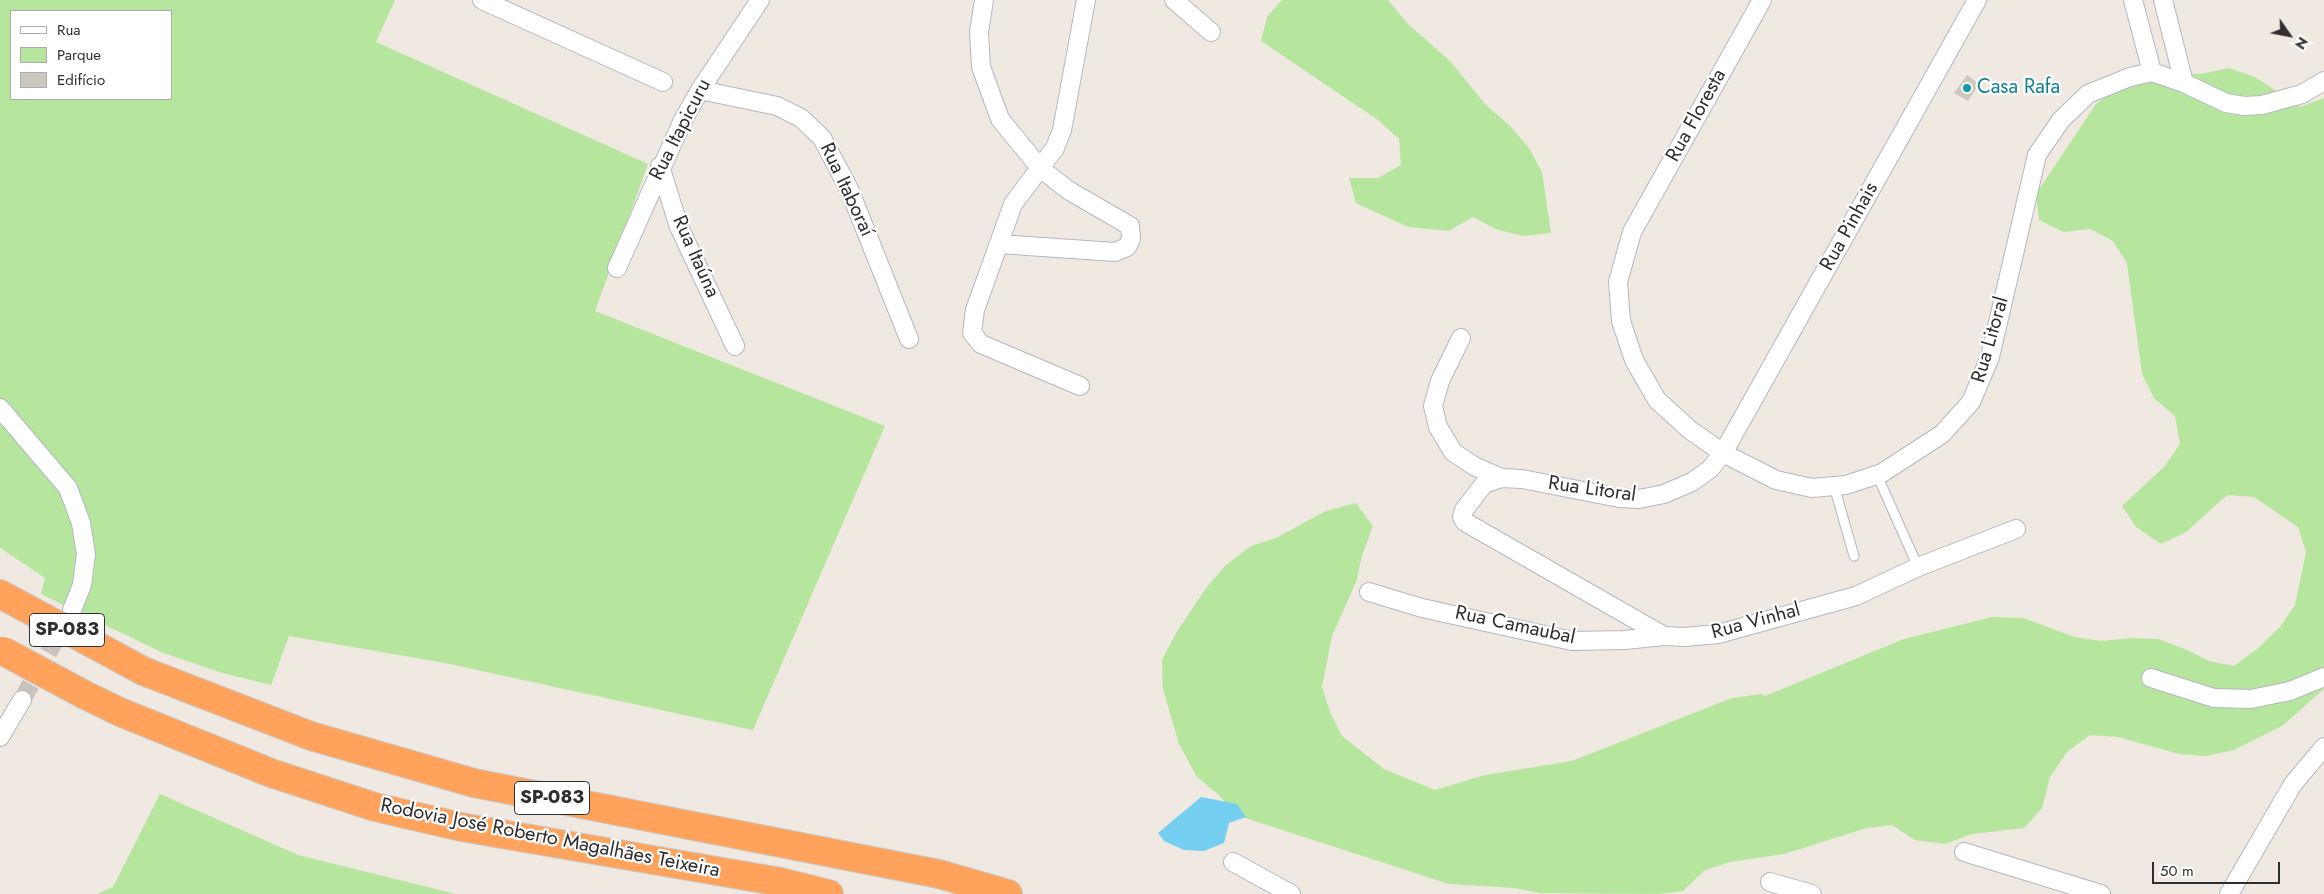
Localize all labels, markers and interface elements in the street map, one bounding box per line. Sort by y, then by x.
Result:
legend [10,10,172,100]
north arrow [2264,10,2314,60]
text: Rua [57,19,81,41]
text: N [2290,33,2313,53]
text: Parque [57,44,101,66]
street label: Rua Floresta [1662,65,1732,167]
text: Edifício [57,69,105,91]
street label: Rua Itapicuru [645,75,717,185]
place label: Casa Rafa [1977,76,2060,100]
marker: Casa Rafa [1961,82,1973,94]
street label: Rua Itaboraí [814,139,878,241]
street label: Rua Pinhais [1816,179,1884,275]
street label: Rua Itaúna [666,212,724,302]
street label: Rua Litoral [1967,294,2015,386]
street label: Rua Litoral [1547,472,1637,508]
street label: Rua Vinhal [1709,599,1803,645]
street label: Rua Camaubal [1453,602,1577,650]
road number: SP-083 [30,614,104,646]
road number: SP-083 [514,781,590,814]
street label: Rodovia José Roberto Magalhães Teixeira [378,794,722,884]
scale bar [2154,852,2282,884]
text: 50 m [2160,860,2194,882]

